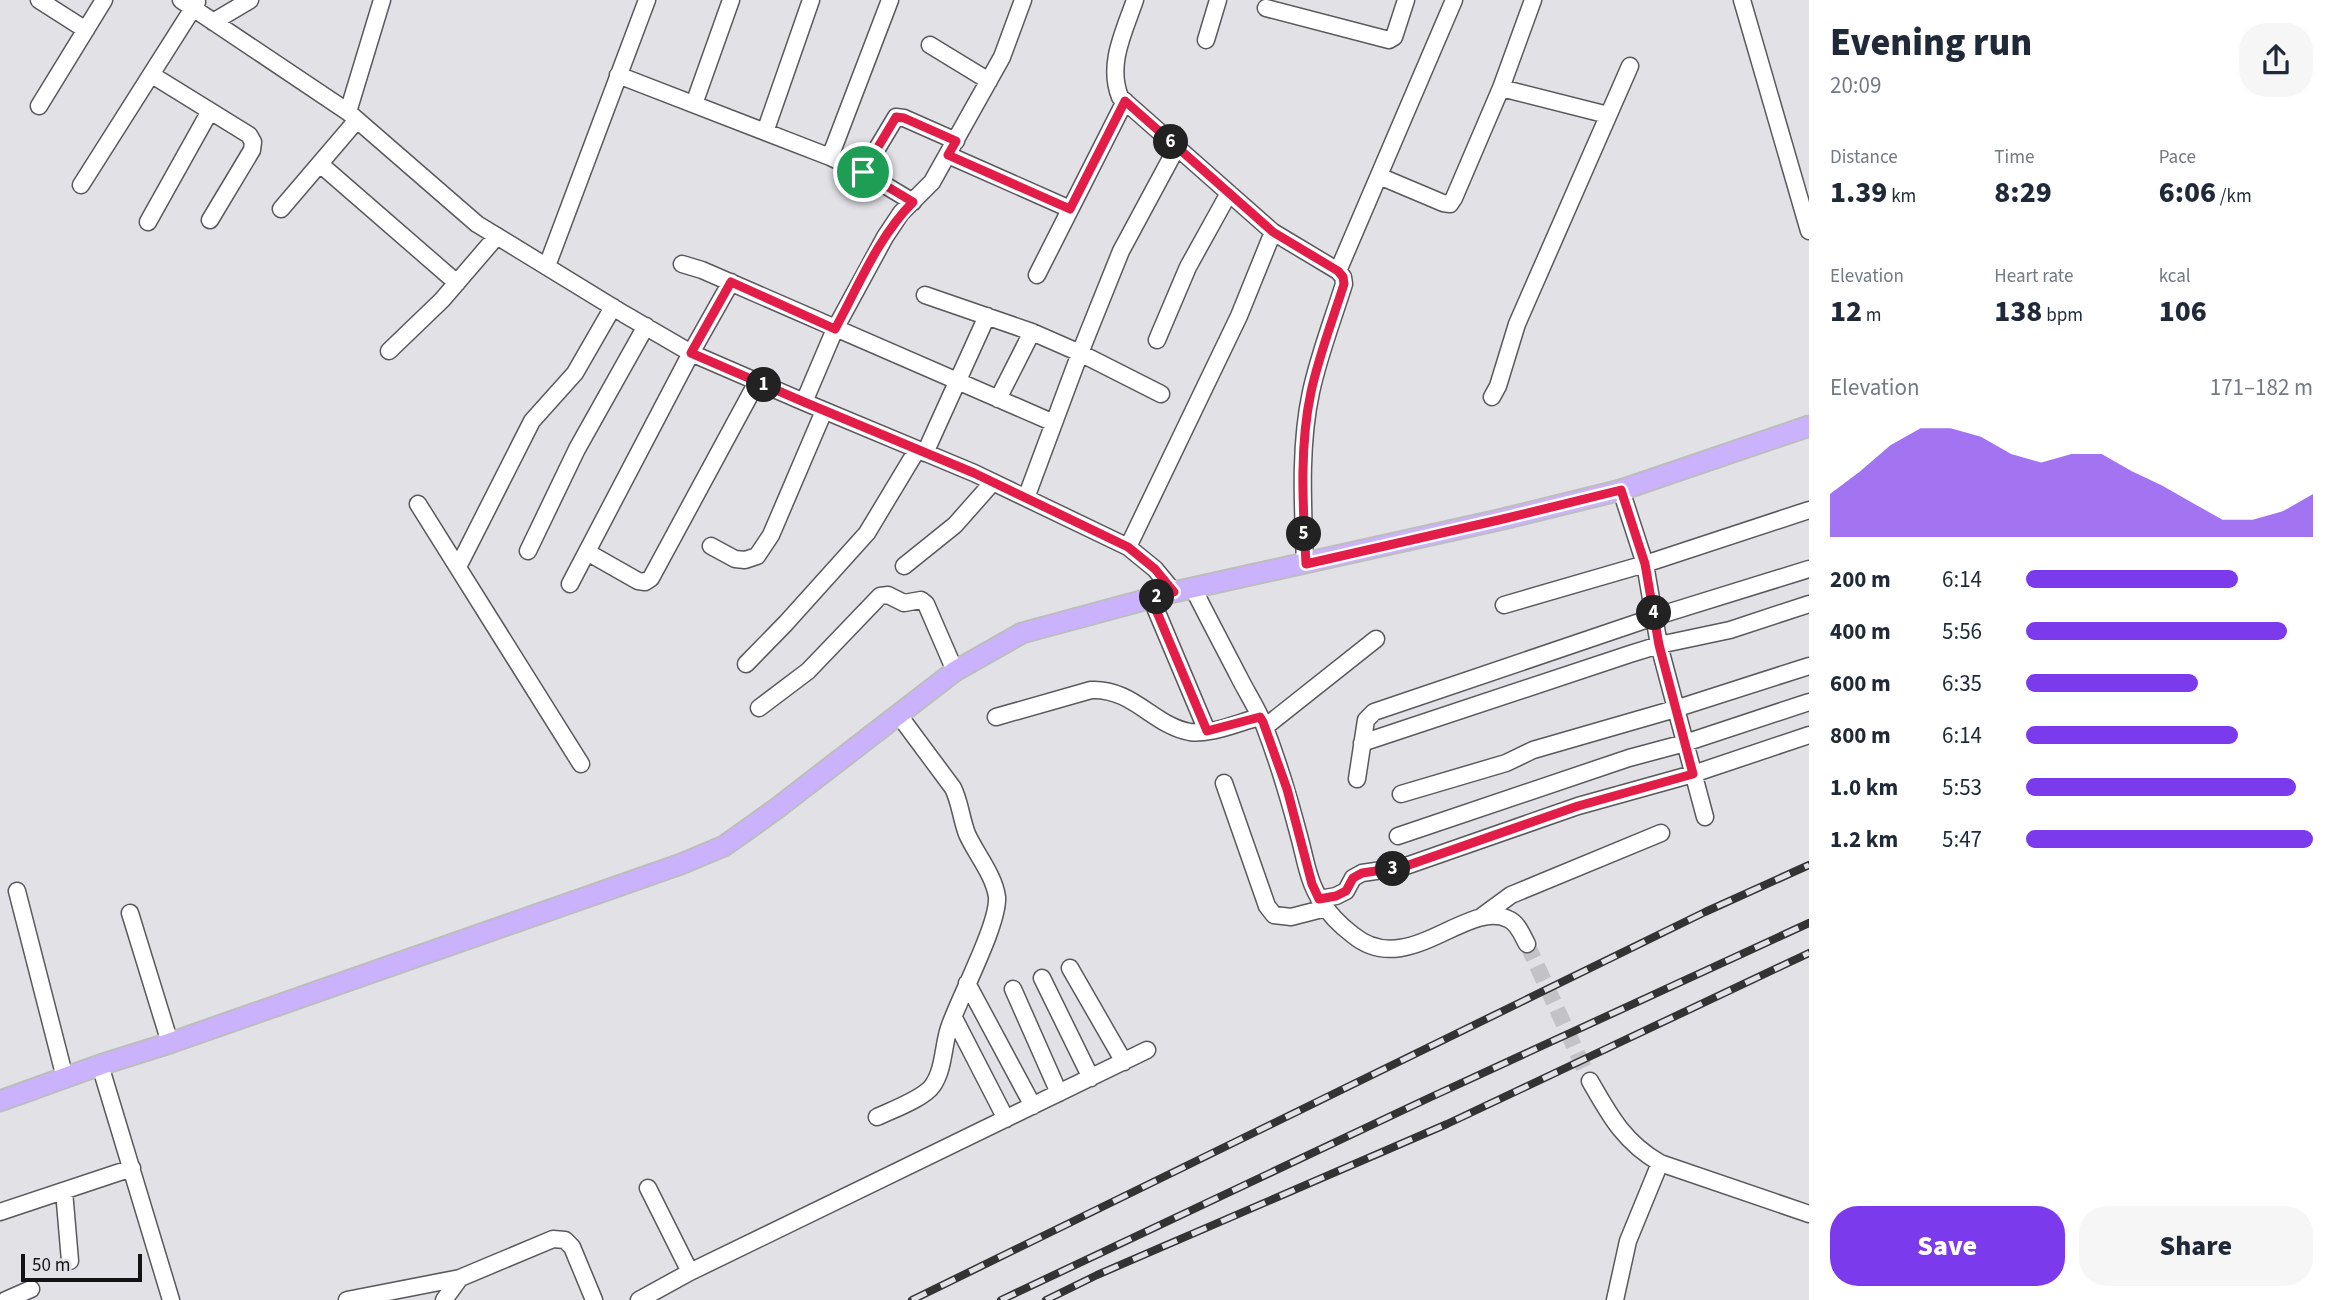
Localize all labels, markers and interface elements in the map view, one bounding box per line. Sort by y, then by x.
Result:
text: Evening run [1830,16,2032,70]
button: share [2239,23,2313,97]
text: 20:09 [1830,69,1881,102]
pin: 6 [1154,124,1188,160]
text: 6 [1165,128,1176,155]
pin [833,142,893,202]
text: Distance [1830,144,1898,171]
text: Time [1994,144,2034,171]
text: Pace [2159,144,2196,171]
icon: arrive [844,153,882,191]
text: 1.39 [1830,171,1887,214]
text: 8:29 [1994,171,2052,214]
text: 6:06 [2159,171,2216,214]
text: km [1887,183,1916,210]
text: /km [2216,183,2252,210]
text: Elevation [1830,263,1904,290]
text: Heart rate [1994,263,2073,290]
text: kcal [2159,263,2191,290]
text: 12 [1830,290,1862,333]
text: 138 [1994,290,2042,333]
text: 106 [2159,290,2207,333]
text: m [1862,302,1882,329]
text: bpm [2042,302,2083,329]
pin: 1 [746,368,782,402]
text: 1 [758,371,769,398]
text: Elevation [1830,371,1920,404]
text: 171–182 m [2210,371,2313,404]
pin: 5 [1286,516,1322,552]
text: 5 [1298,520,1309,547]
text: 200 m [1830,563,1891,596]
text: 6:14 [1942,563,1982,596]
pin: 2 [1140,580,1174,614]
text: 2 [1151,583,1162,610]
pin: 4 [1636,596,1672,630]
text: 4 [1648,599,1659,626]
text: 400 m [1830,615,1891,648]
text: 5:56 [1942,615,1982,648]
text: 600 m [1830,667,1891,700]
text: 6:35 [1942,667,1982,700]
text: 800 m [1830,719,1891,752]
text: 6:14 [1942,719,1982,752]
text: 1.0 km [1830,771,1898,804]
text: 5:53 [1942,771,1982,804]
text: 1.2 km [1830,823,1898,856]
text: 5:47 [1942,823,1982,856]
pin: 3 [1376,852,1410,886]
text: 3 [1387,855,1398,882]
button: Save [1830,1206,2065,1286]
button: Share [2079,1206,2313,1286]
scale bar [21,1251,142,1283]
text: 50 m [32,1252,70,1279]

